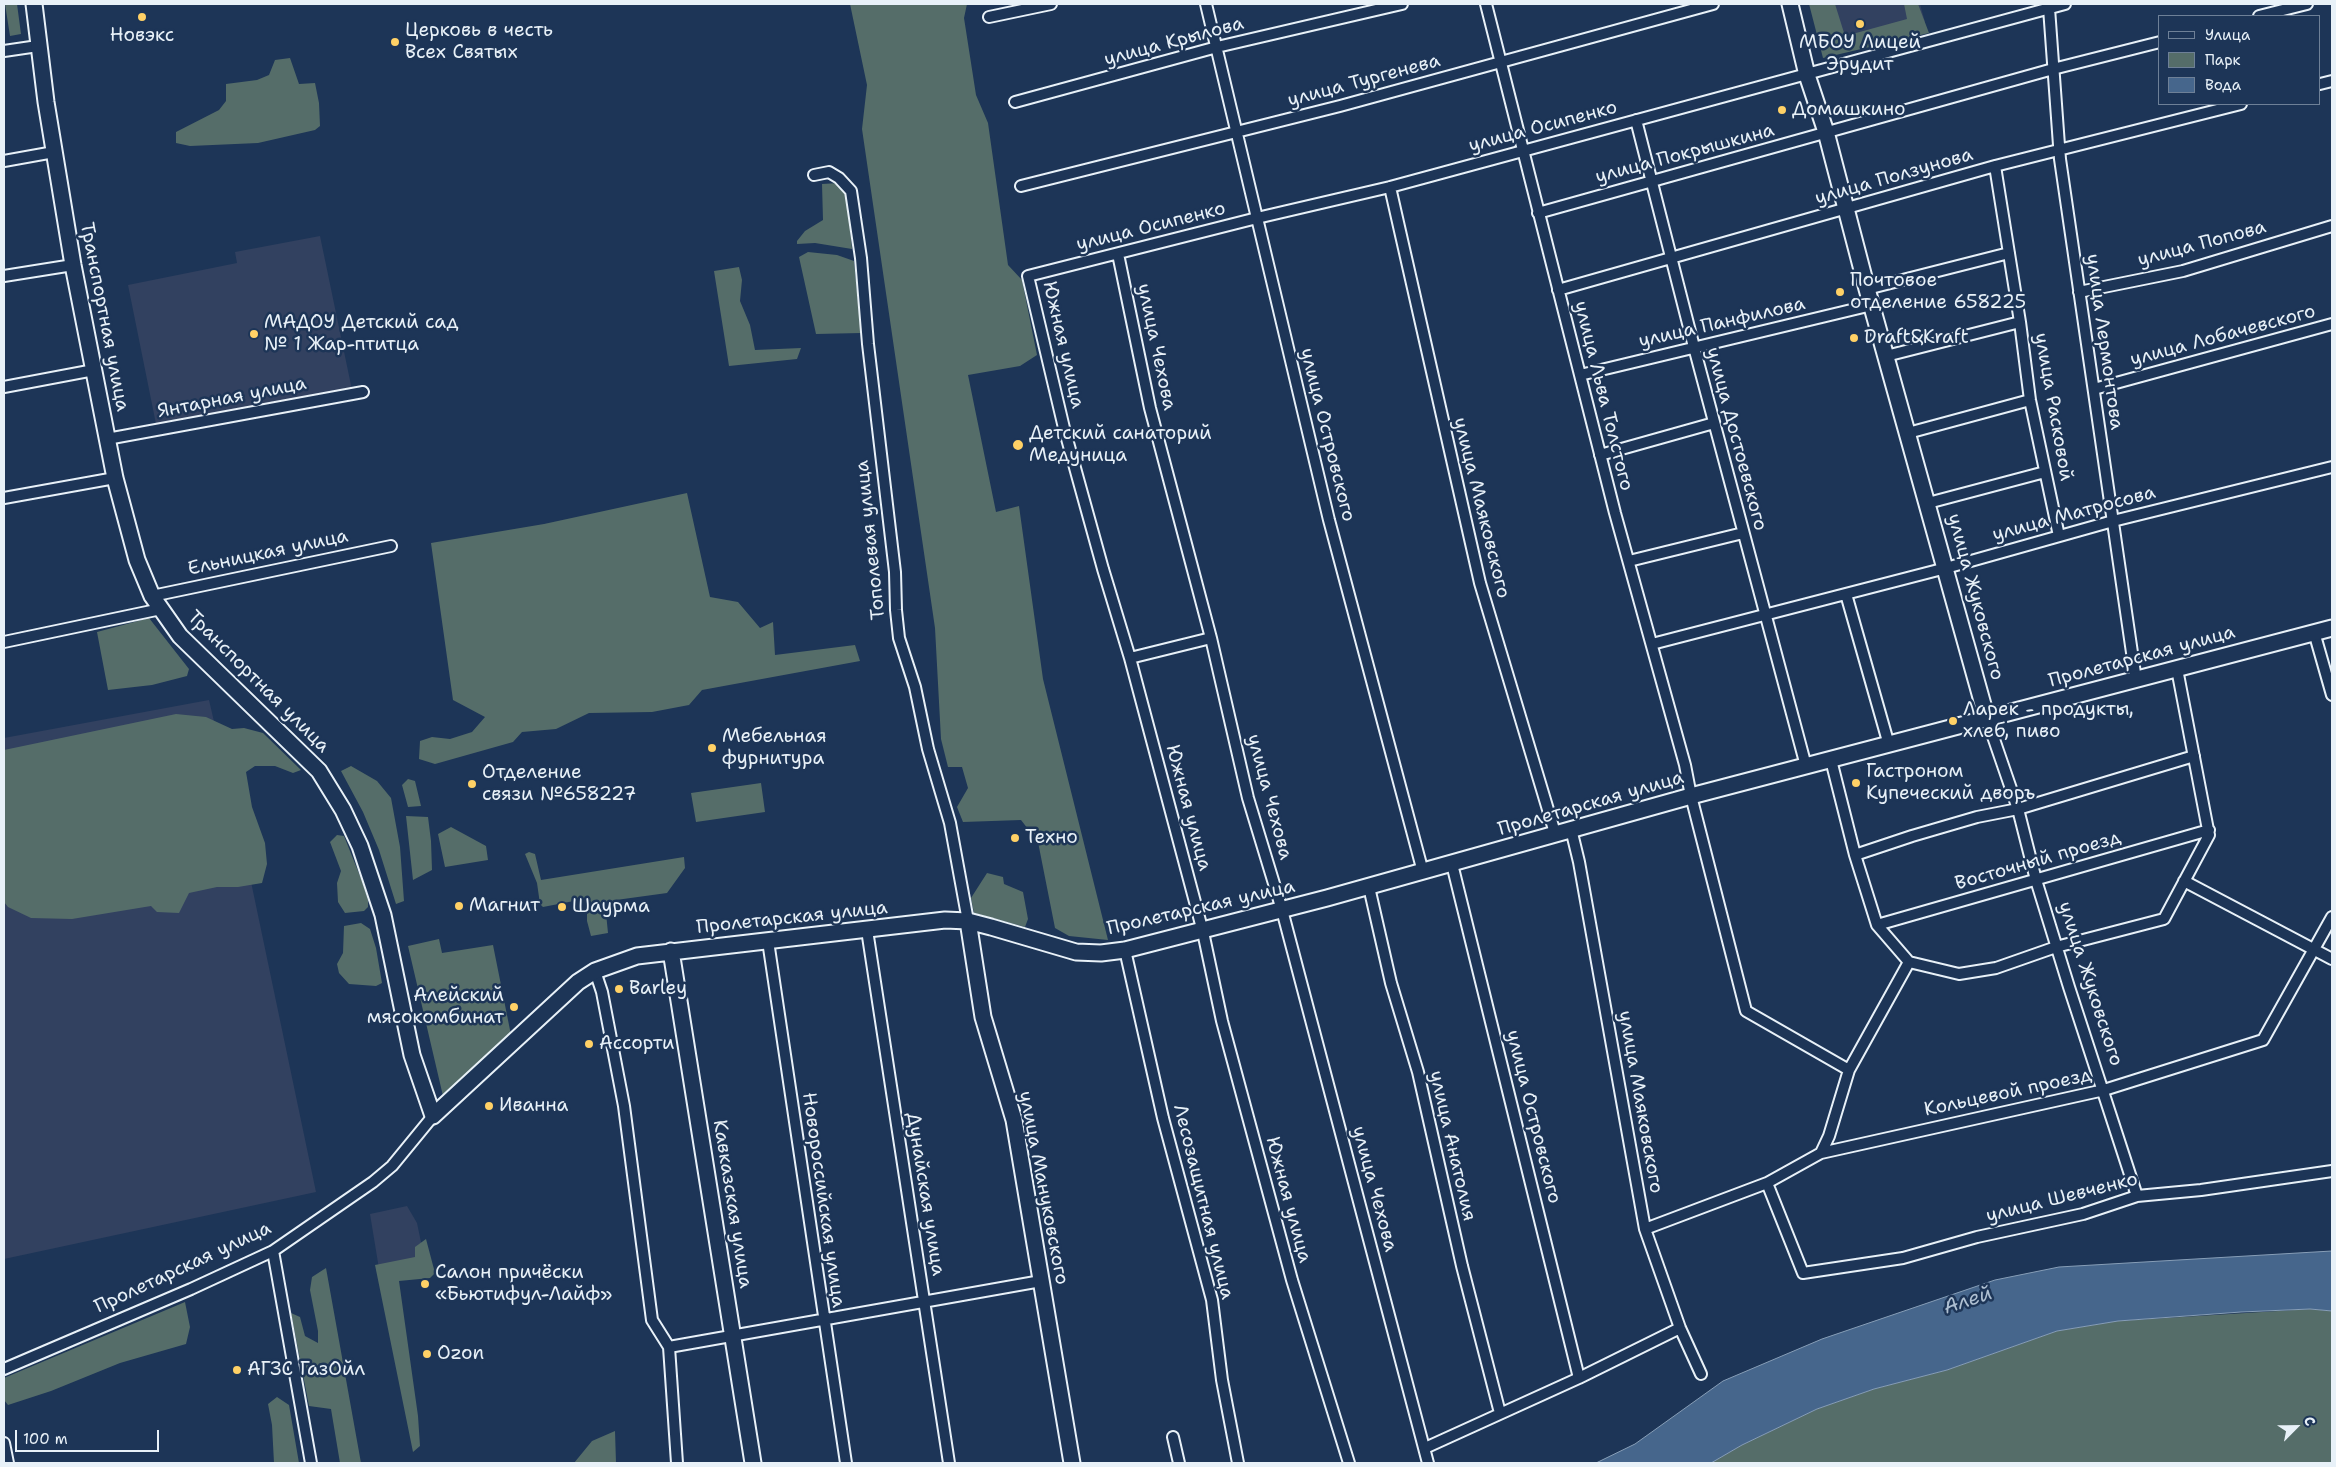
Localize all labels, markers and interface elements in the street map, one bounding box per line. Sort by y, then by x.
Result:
marker: Новэкс [136,11,148,23]
street label: улица Крылова [1102,12,1246,72]
legend [2158,15,2321,105]
marker: МБОУ Лицей Эрудит [1854,18,1866,30]
place label: Церковь в честь Всех Святых [405,20,553,64]
place label: Новэкс [110,25,174,47]
text: Улица [2205,25,2250,45]
place label: МБОУ Лицей Эрудит [1799,32,1921,76]
marker: Церковь в честь Всех Святых [389,36,401,48]
street label: улица Тургенева [1285,50,1443,112]
text: Парк [2205,50,2241,70]
text: Вода [2205,75,2241,95]
street label: улица Осипенко [1466,96,1620,158]
place label: Домашкино [1792,99,1906,121]
marker: Домашкино [1776,104,1788,116]
street label: улица Покрышкина [1593,119,1777,189]
street label: улица Ползунова [1812,144,1976,210]
street label: улица Осипенко [1074,197,1228,257]
street label: улица Попова [2135,216,2269,272]
street label: Транспортная улица [75,221,133,413]
street label: улица Лермонтова [2080,253,2128,431]
place label: Почтовое отделение 658225 [1850,270,2026,314]
street label: Южная улица [1037,279,1089,411]
street label: улица Чехова [1131,282,1181,412]
marker: Почтовое отделение 658225 [1834,286,1846,298]
street label: улица Панфилова [1636,293,1808,353]
street label: улица Льва Толстого [1568,299,1638,493]
street label: улица Лобачевского [2128,300,2318,372]
place label: МАДОУ Детский сад № 1 Жар-птитца [264,312,459,356]
place label: Draft&Kraft [1864,327,1969,349]
marker: МАДОУ Детский сад № 1 Жар-птитца [248,328,260,340]
street label: улица Расковой [2029,331,2077,483]
marker: Draft&Kraft [1848,332,1860,344]
street label: улица Достоевского [1701,345,1771,533]
street label: улица Островского [1294,346,1360,524]
street label: Янтарная улица [156,372,308,424]
street label: улица Маяковского [1448,415,1514,601]
place label: Детский санаторий Медуница [1029,423,1212,467]
marker: Детский санаторий Медуница [1011,438,1025,452]
street label: Тополевая улица [851,459,891,621]
street label: улица Матросова [1990,481,2158,547]
street label: улица Жуковского [1942,511,2008,683]
street label: Ельницкая улица [186,525,350,581]
street label: Транспортная улица [182,606,334,758]
street label: Пролетарская улица [2046,621,2238,693]
place label: Ларек - продукты, хлеб, пиво [1963,699,2134,743]
marker: Ларек - продукты, хлеб, пиво [1947,715,1959,727]
place label: Мебельная фурнитура [722,726,827,770]
street label: улица Чехова [1241,732,1297,862]
marker: Мебельная фурнитура [706,742,718,754]
street label: Южная улица [1160,743,1216,873]
place label: Гастроном Купеческий дворъ [1866,761,2035,805]
place label: Отделение связи №658227 [482,762,636,806]
street label: Пролетарская улица [1496,767,1686,841]
marker: Гастроном Купеческий дворъ [1850,777,1862,789]
marker: Отделение связи №658227 [466,778,478,790]
street label: Восточный проезд [1952,826,2124,896]
place label: Техно [1025,827,1078,849]
marker: Техно [1009,832,1021,844]
street label: Пролетарская улица [1105,875,1297,941]
place label: Магнит [469,895,540,917]
place label: Шаурма [572,896,650,918]
street label: Пролетарская улица [695,897,889,939]
street label: улица Жуковского [2053,899,2127,1069]
marker: Магнит [453,900,465,912]
marker: Шаурма [556,901,568,913]
place label: Barley [629,978,687,1000]
marker: Barley [613,983,625,995]
place label: Алейский мясокомбинат [367,985,504,1029]
marker: Алейский мясокомбинат [508,1001,520,1013]
street label: улица Маяковского [1613,1009,1667,1195]
street label: улица Островского [1500,1028,1566,1206]
place label: Ассорти [599,1033,675,1055]
marker: Ассорти [583,1038,595,1050]
street label: Кольцевой проезд [1922,1064,2094,1122]
street label: улица Анатолия [1424,1069,1480,1223]
street label: улица Мануковского [1013,1089,1073,1287]
street label: Новороссийская улица [797,1091,849,1309]
place label: Иванна [499,1095,568,1117]
marker: Иванна [483,1100,495,1112]
street label: Лесозащитная улица [1168,1102,1238,1302]
street label: Дунайская улица [901,1111,949,1277]
street label: Кавказская улица [707,1118,757,1290]
street label: улица Чехова [1346,1124,1402,1254]
street label: Южная улица [1260,1135,1316,1265]
street label: улица Шевченко [1984,1168,2140,1228]
street label: Пролетарская улица [91,1217,275,1319]
place label: Салон причёски «Бьютифул-Лайф» [435,1262,612,1306]
marker: Салон причёски «Бьютифул-Лайф» [419,1278,431,1290]
water label: Алей [1941,1282,1995,1320]
place label: Ozon [437,1343,484,1365]
marker: Ozon [421,1348,433,1360]
place label: АГЗС ГазОйл [247,1359,365,1381]
marker: АГЗС ГазОйл [231,1364,243,1376]
north arrow [2271,1402,2321,1452]
text: С [2300,1414,2320,1429]
scale bar [18,1420,161,1452]
text: 100 m [23,1429,68,1449]

